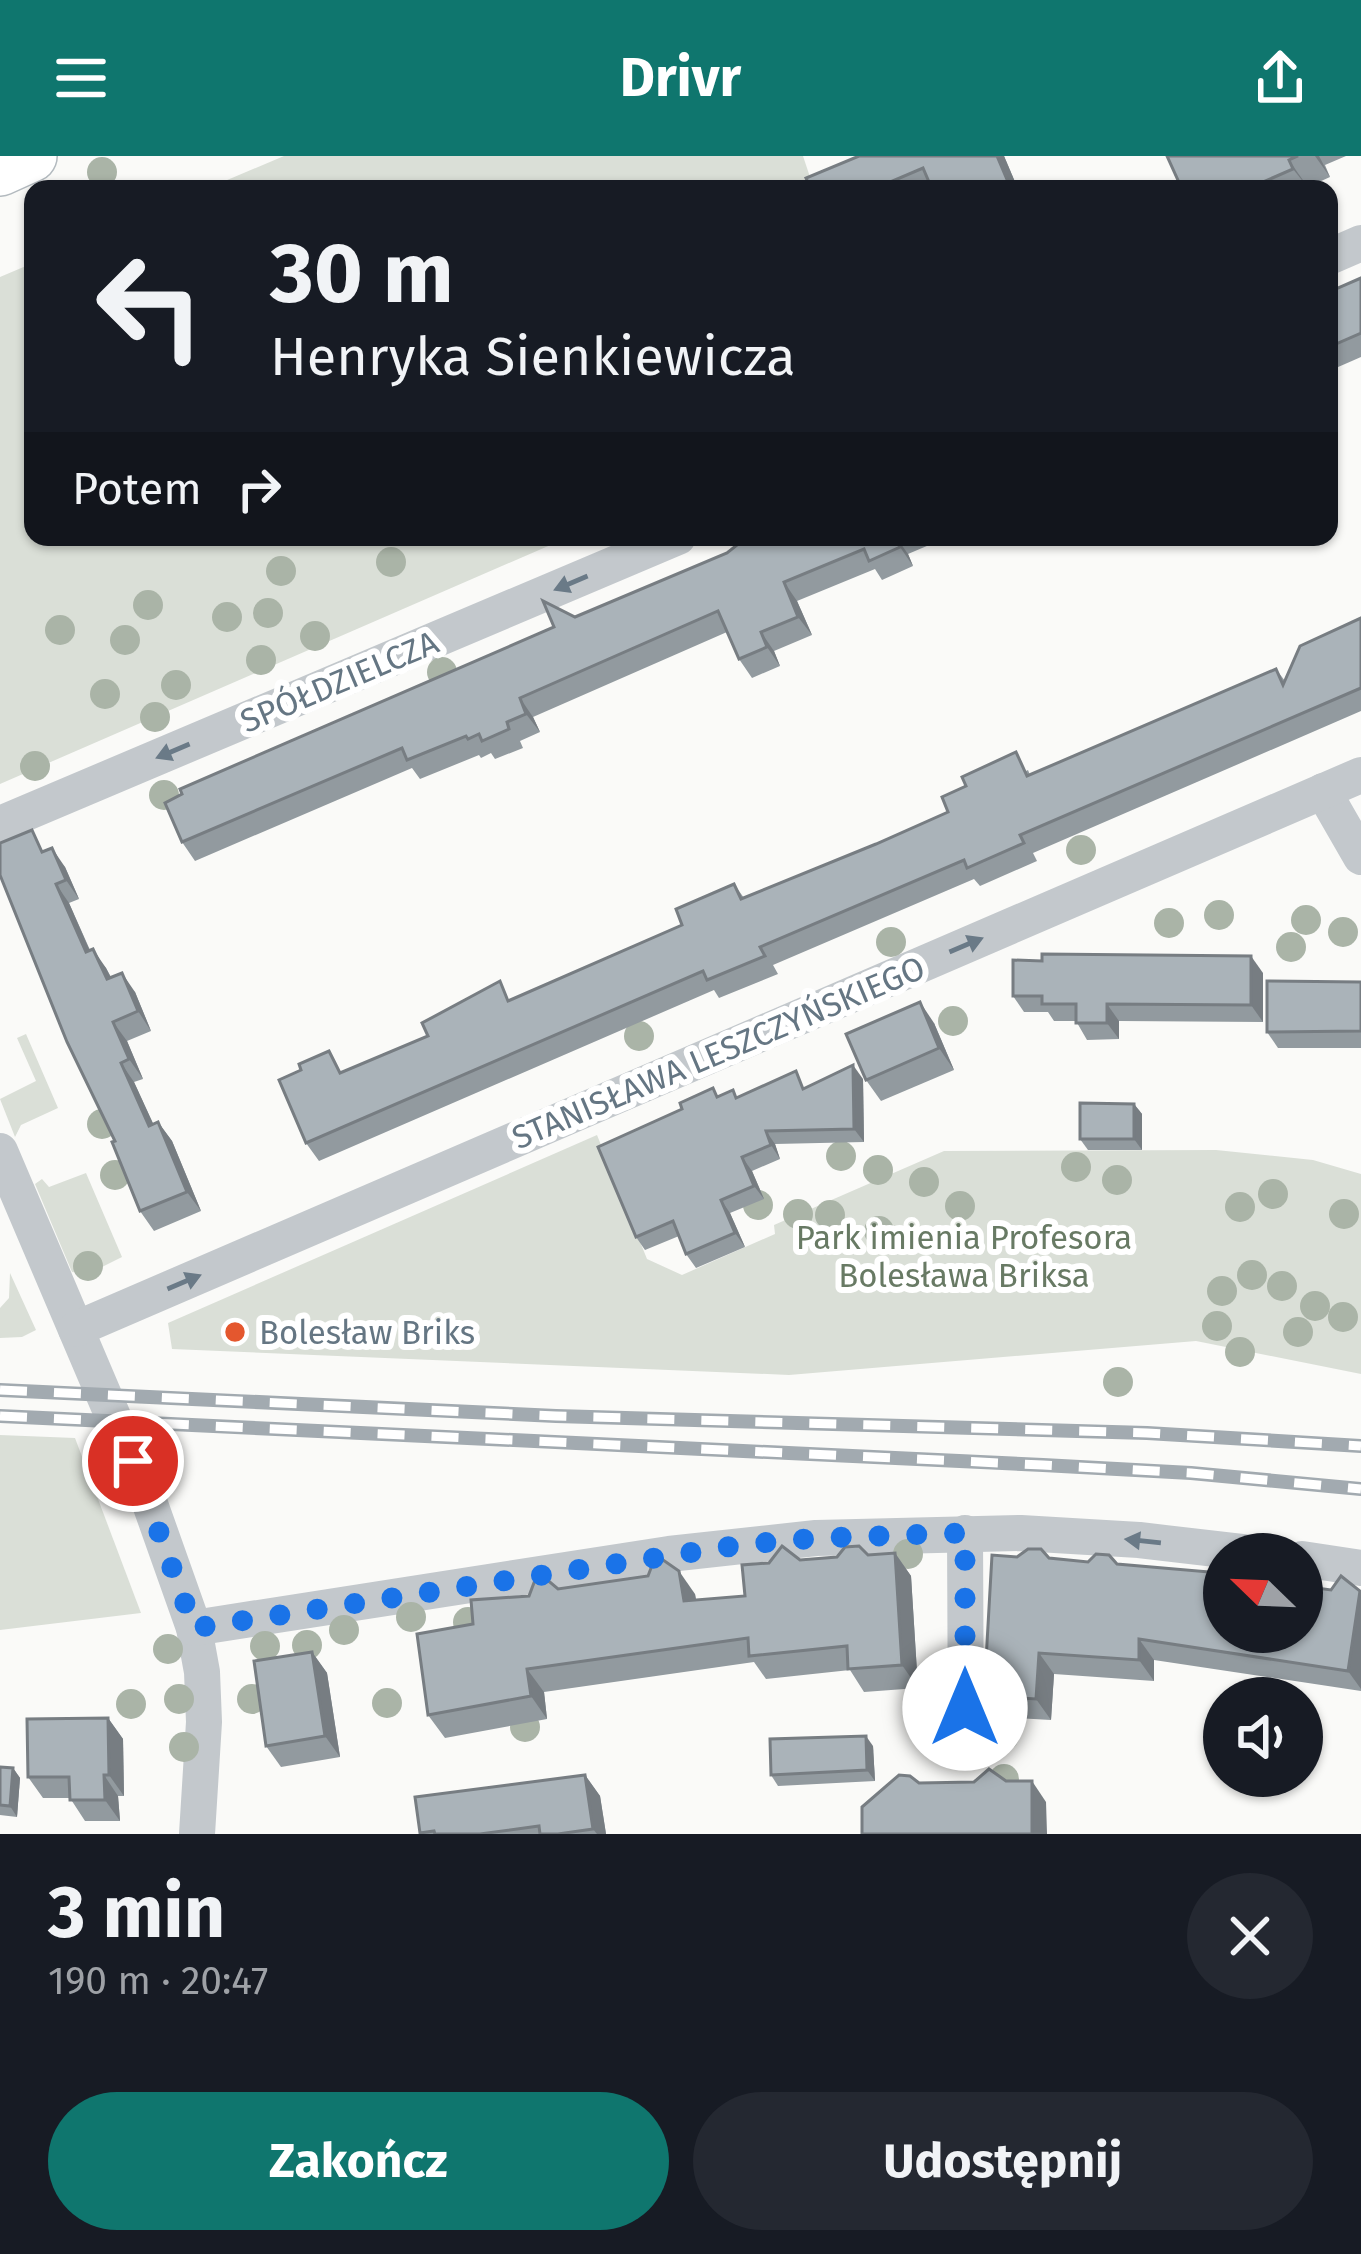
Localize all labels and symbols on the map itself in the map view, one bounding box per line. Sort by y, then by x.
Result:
one-way arrow [552,574,588,593]
street label: SPÓŁDZIELCZA [234,622,445,742]
one-way arrow [155,742,190,762]
one-way arrow [948,935,984,954]
street label: STANISŁAWA LESZCZYŃSKIEGO [506,948,931,1158]
park label: Park imienia Profesora Bolesława Briksa [796,1218,1132,1296]
one-way arrow [166,1272,201,1292]
place label: Bolesław Briks [259,1313,475,1353]
marker: Bolesław Briks [222,1319,248,1345]
pin [82,1410,184,1512]
one-way arrow [1124,1531,1161,1550]
north arrow [1203,1533,1323,1653]
position arrow [902,1645,1028,1771]

